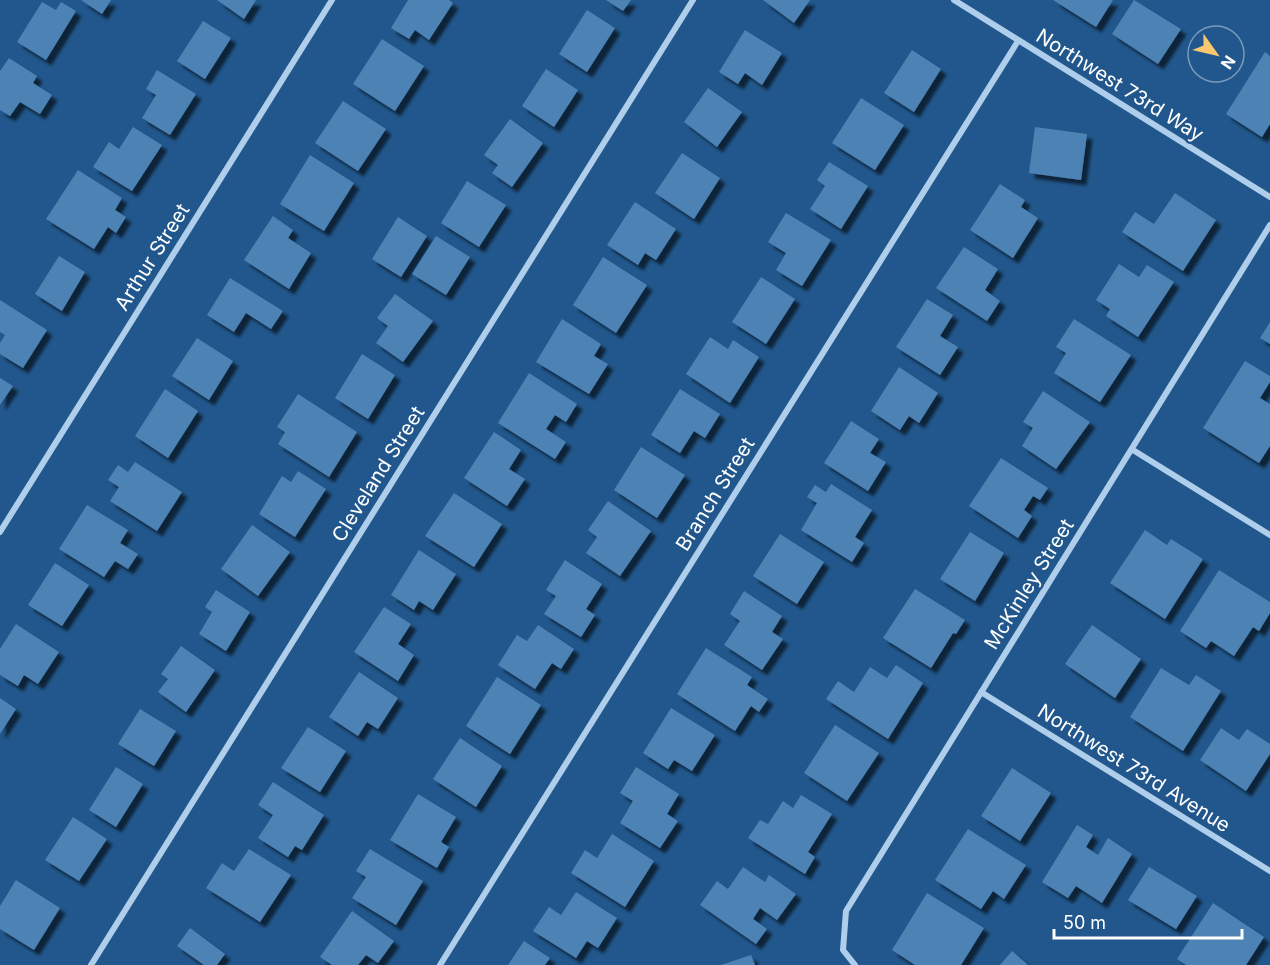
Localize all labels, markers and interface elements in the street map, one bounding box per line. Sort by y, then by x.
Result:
street label: Northwest 73rd Way [1032,24,1208,146]
north arrow [1186,24,1246,84]
text: N [1217,52,1240,73]
street label: Arthur Street [110,199,195,315]
street label: Cleveland Street [327,401,430,546]
street label: Branch Street [671,433,760,555]
street label: McKinley Street [979,514,1079,654]
street label: Northwest 73rd Avenue [1033,699,1235,837]
scale bar [1054,902,1242,940]
text: 50 m [1063,912,1106,933]

